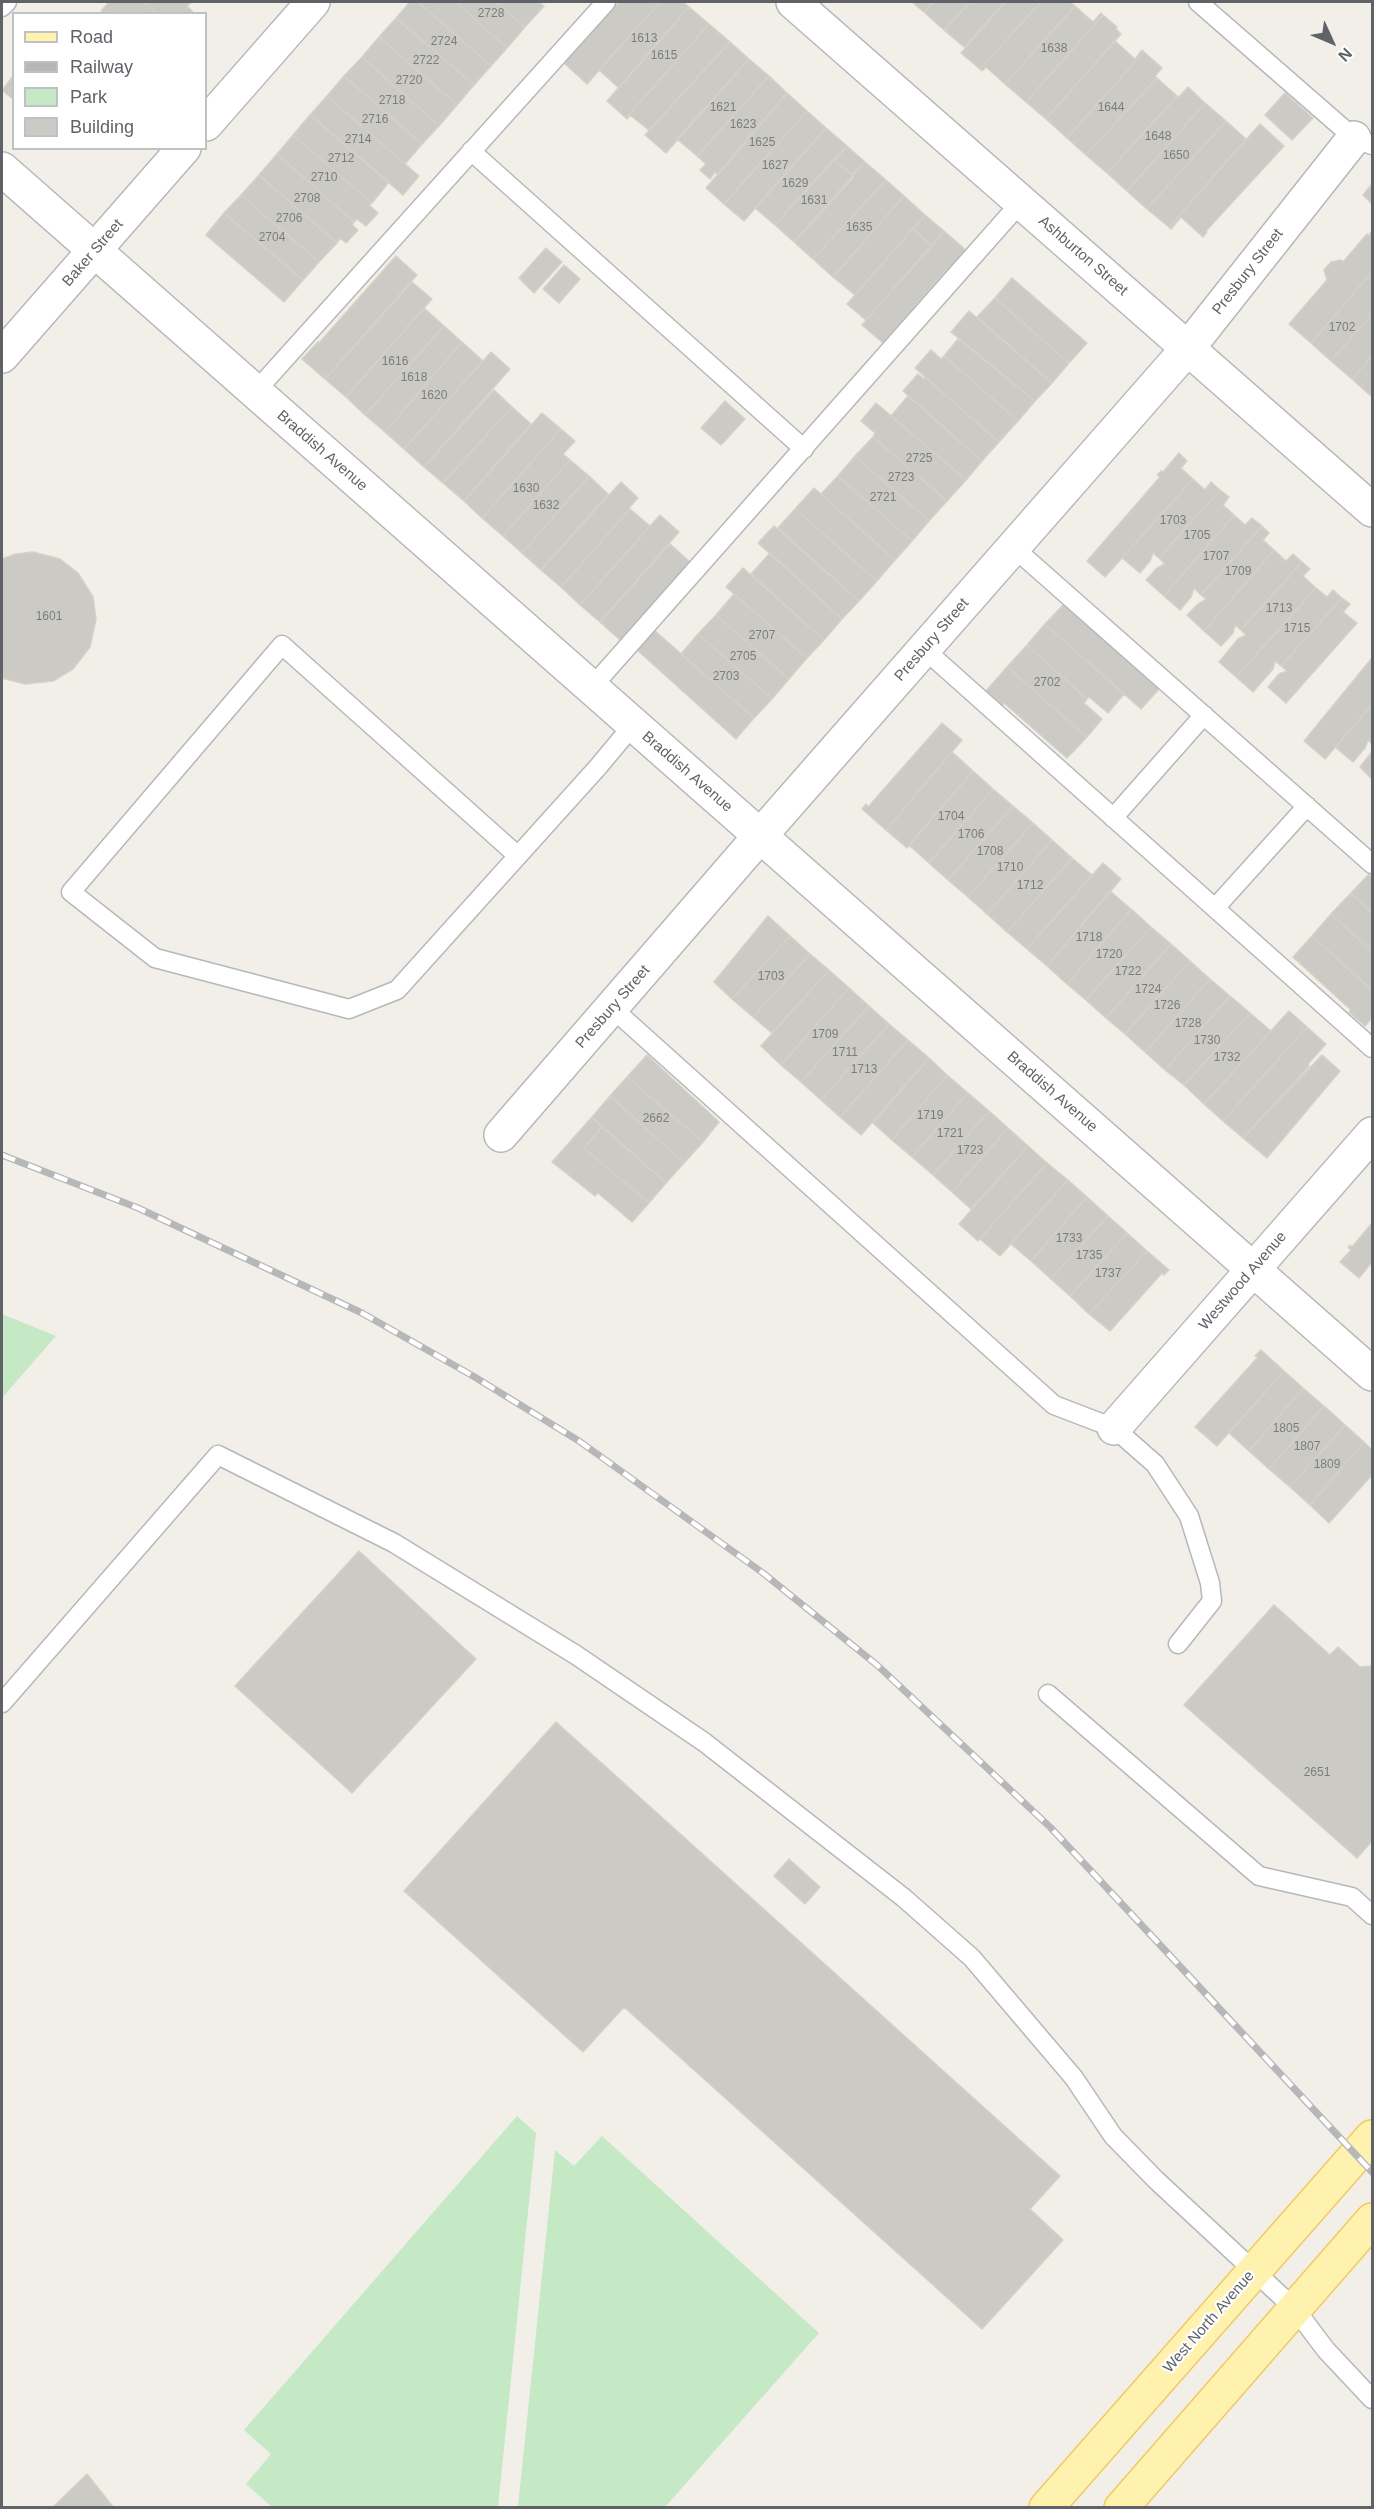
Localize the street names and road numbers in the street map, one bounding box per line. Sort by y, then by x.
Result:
street label: Ashburton Street [1035,212,1131,300]
street label: Baker Street [59,216,127,290]
street label: Presbury Street [1209,225,1287,319]
street label: Braddish Avenue [273,407,371,495]
street label: Presbury Street [891,595,973,685]
street label: Braddish Avenue [638,728,736,816]
street label: Presbury Street [572,962,654,1052]
street label: Braddish Avenue [1003,1048,1101,1136]
street label: Westwood Avenue [1195,1228,1291,1334]
street label: West North Avenue [1160,2267,1258,2377]

